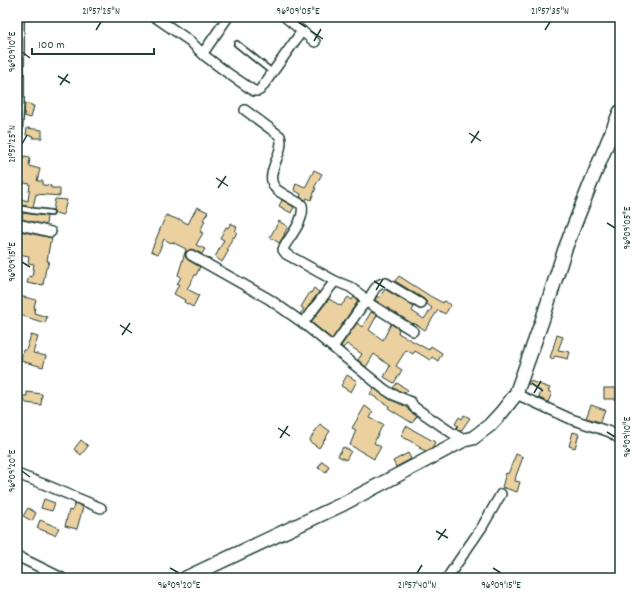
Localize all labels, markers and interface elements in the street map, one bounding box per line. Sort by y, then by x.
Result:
text: 21°57'25"N [82,5,120,19]
text: 96°09'05"E [277,5,320,19]
text: 21°57'35"N [531,5,569,19]
scale bar [32,30,154,56]
text: 96°09'10"E [6,31,20,72]
text: 100 m [38,37,65,54]
text: 21°57'25"N [6,125,20,163]
text: 96°09'05"E [621,206,635,249]
text: 96°09'15"E [6,242,20,282]
text: 96°09'10"E [621,416,635,457]
text: 96°09'20"E [6,449,20,492]
text: 96°09'20"E [158,579,201,593]
text: 21°57'40"N [398,579,436,593]
text: 96°09'15"E [481,579,521,593]

